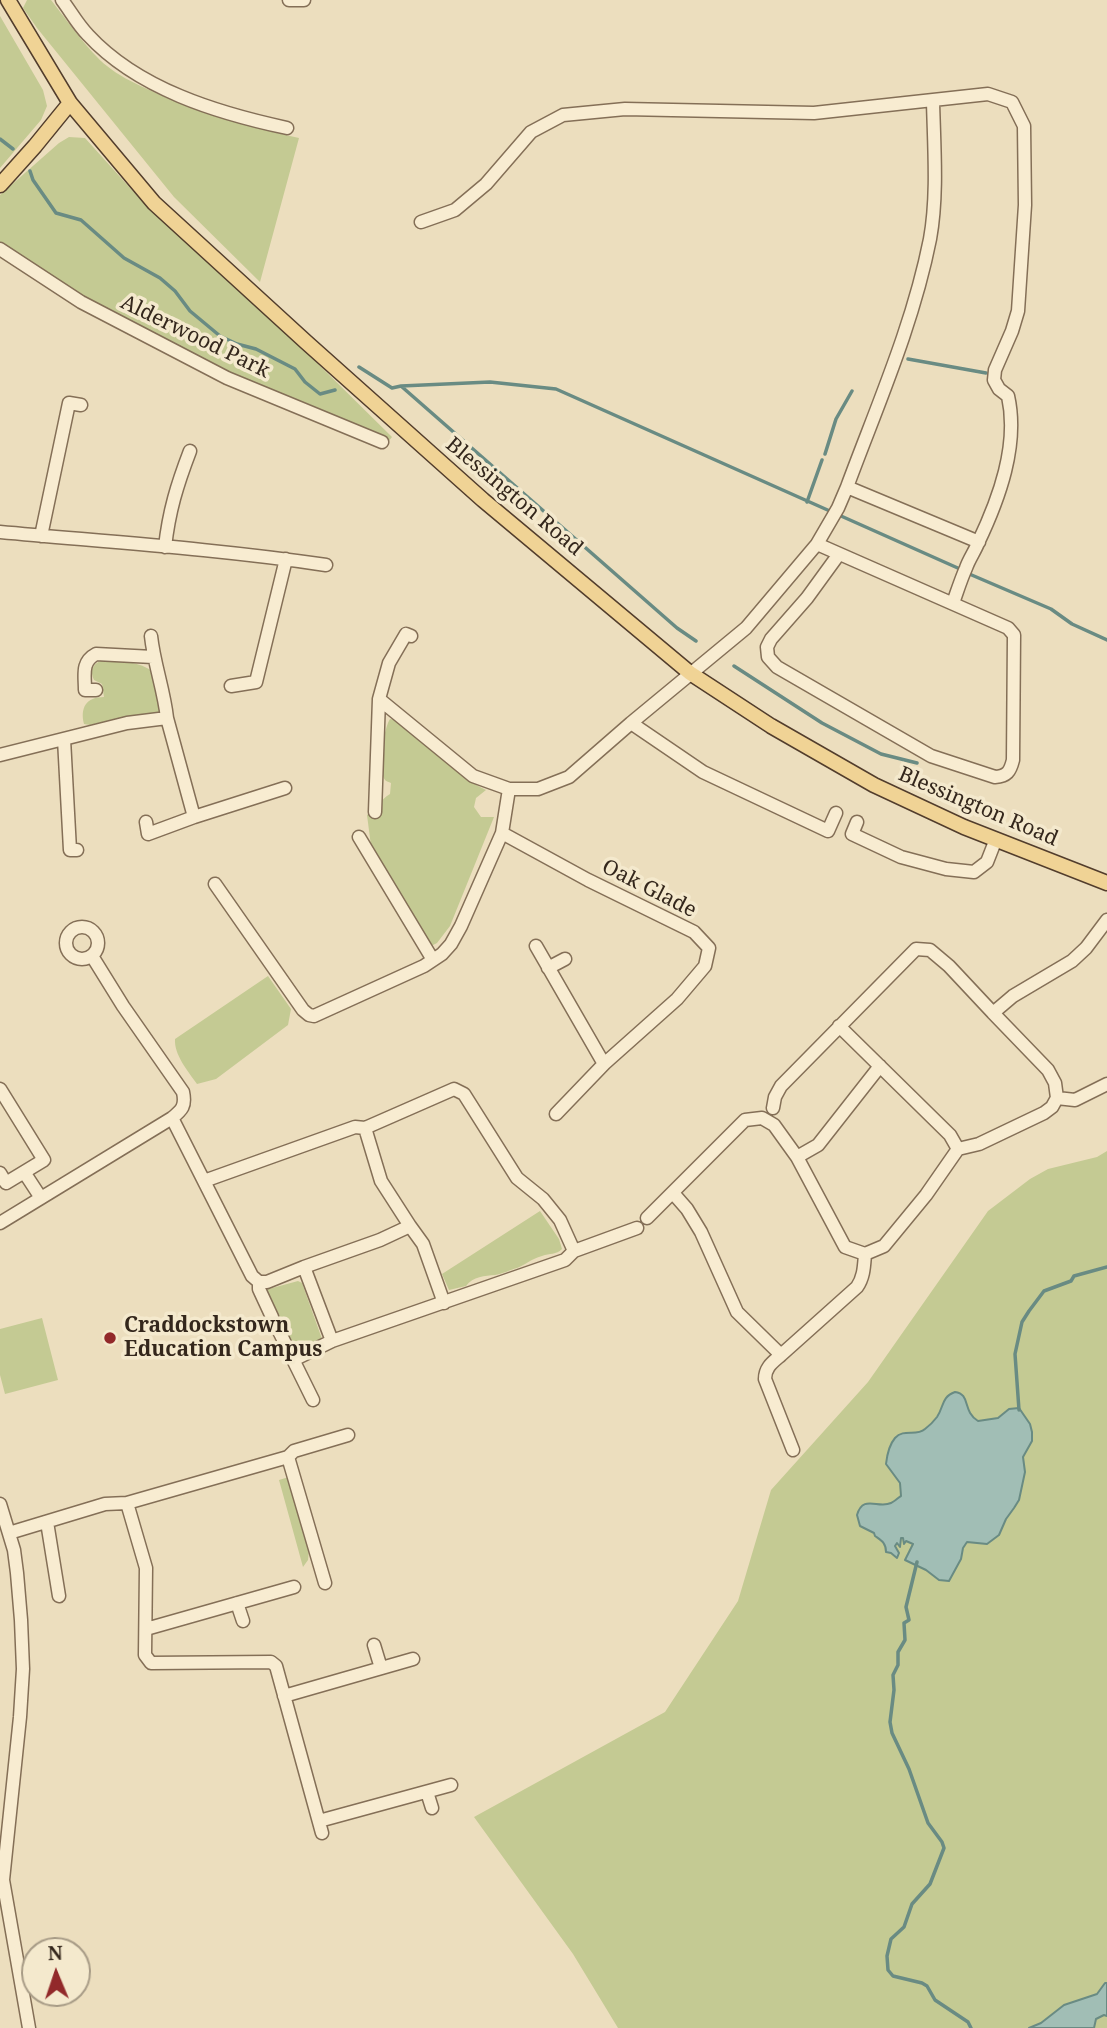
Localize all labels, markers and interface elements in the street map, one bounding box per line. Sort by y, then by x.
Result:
street label: Alderwood Park [116,290,274,384]
street label: Blessington Road [440,432,588,562]
street label: Blessington Road [894,762,1062,852]
street label: Oak Glade [598,854,700,924]
place label: Craddockstown Education Campus [124,1313,322,1363]
marker: Craddockstown Education Campus [102,1330,118,1346]
north arrow [21,1937,91,2007]
text: N [47,1940,63,1966]

